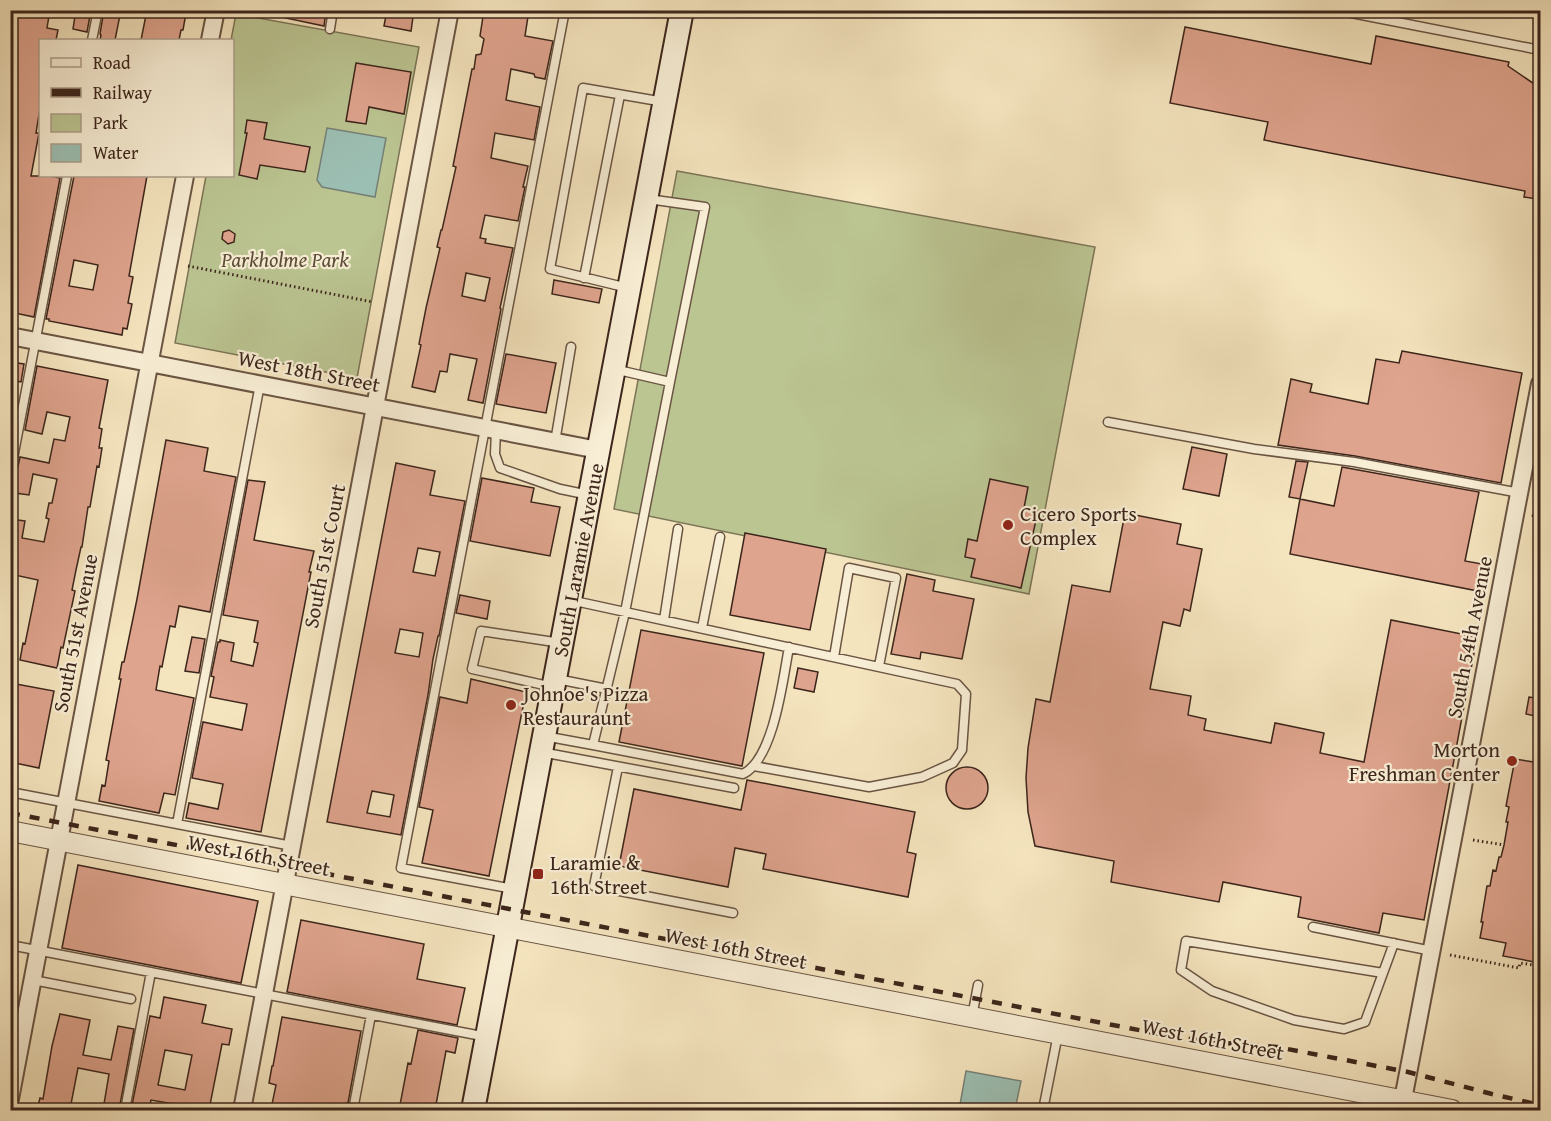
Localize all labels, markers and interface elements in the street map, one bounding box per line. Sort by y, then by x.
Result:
legend [39,39,234,177]
text: Road [93,49,131,76]
text: Railway [93,79,152,106]
text: Park [93,109,129,136]
text: Water [93,139,139,166]
park label: Parkholme Park [220,244,349,275]
street label: West 18th Street [235,342,383,400]
street label: South Laramie Avenue [544,460,611,659]
street label: South 51st Court [295,481,353,631]
place label: Cicero Sports Complex [1020,498,1137,553]
marker: Cicero Sports Complex [1001,518,1015,532]
street label: South 51st Avenue [44,551,106,715]
street label: South 54th Avenue [1438,553,1500,721]
place label: Johnoe's Pizza Restauraunt [520,678,648,733]
marker: Johnoe's Pizza Restauraunt [504,698,518,712]
place label: Morton Freshman Center [1349,734,1500,789]
marker: Morton Freshman Center [1505,754,1519,768]
street label: West 16th Street [185,826,333,884]
place label: Laramie & 16th Street [550,847,648,902]
marker: Laramie & 16th Street [531,867,545,881]
street label: West 16th Street [662,919,810,977]
street label: West 16th Street [1139,1010,1287,1068]

